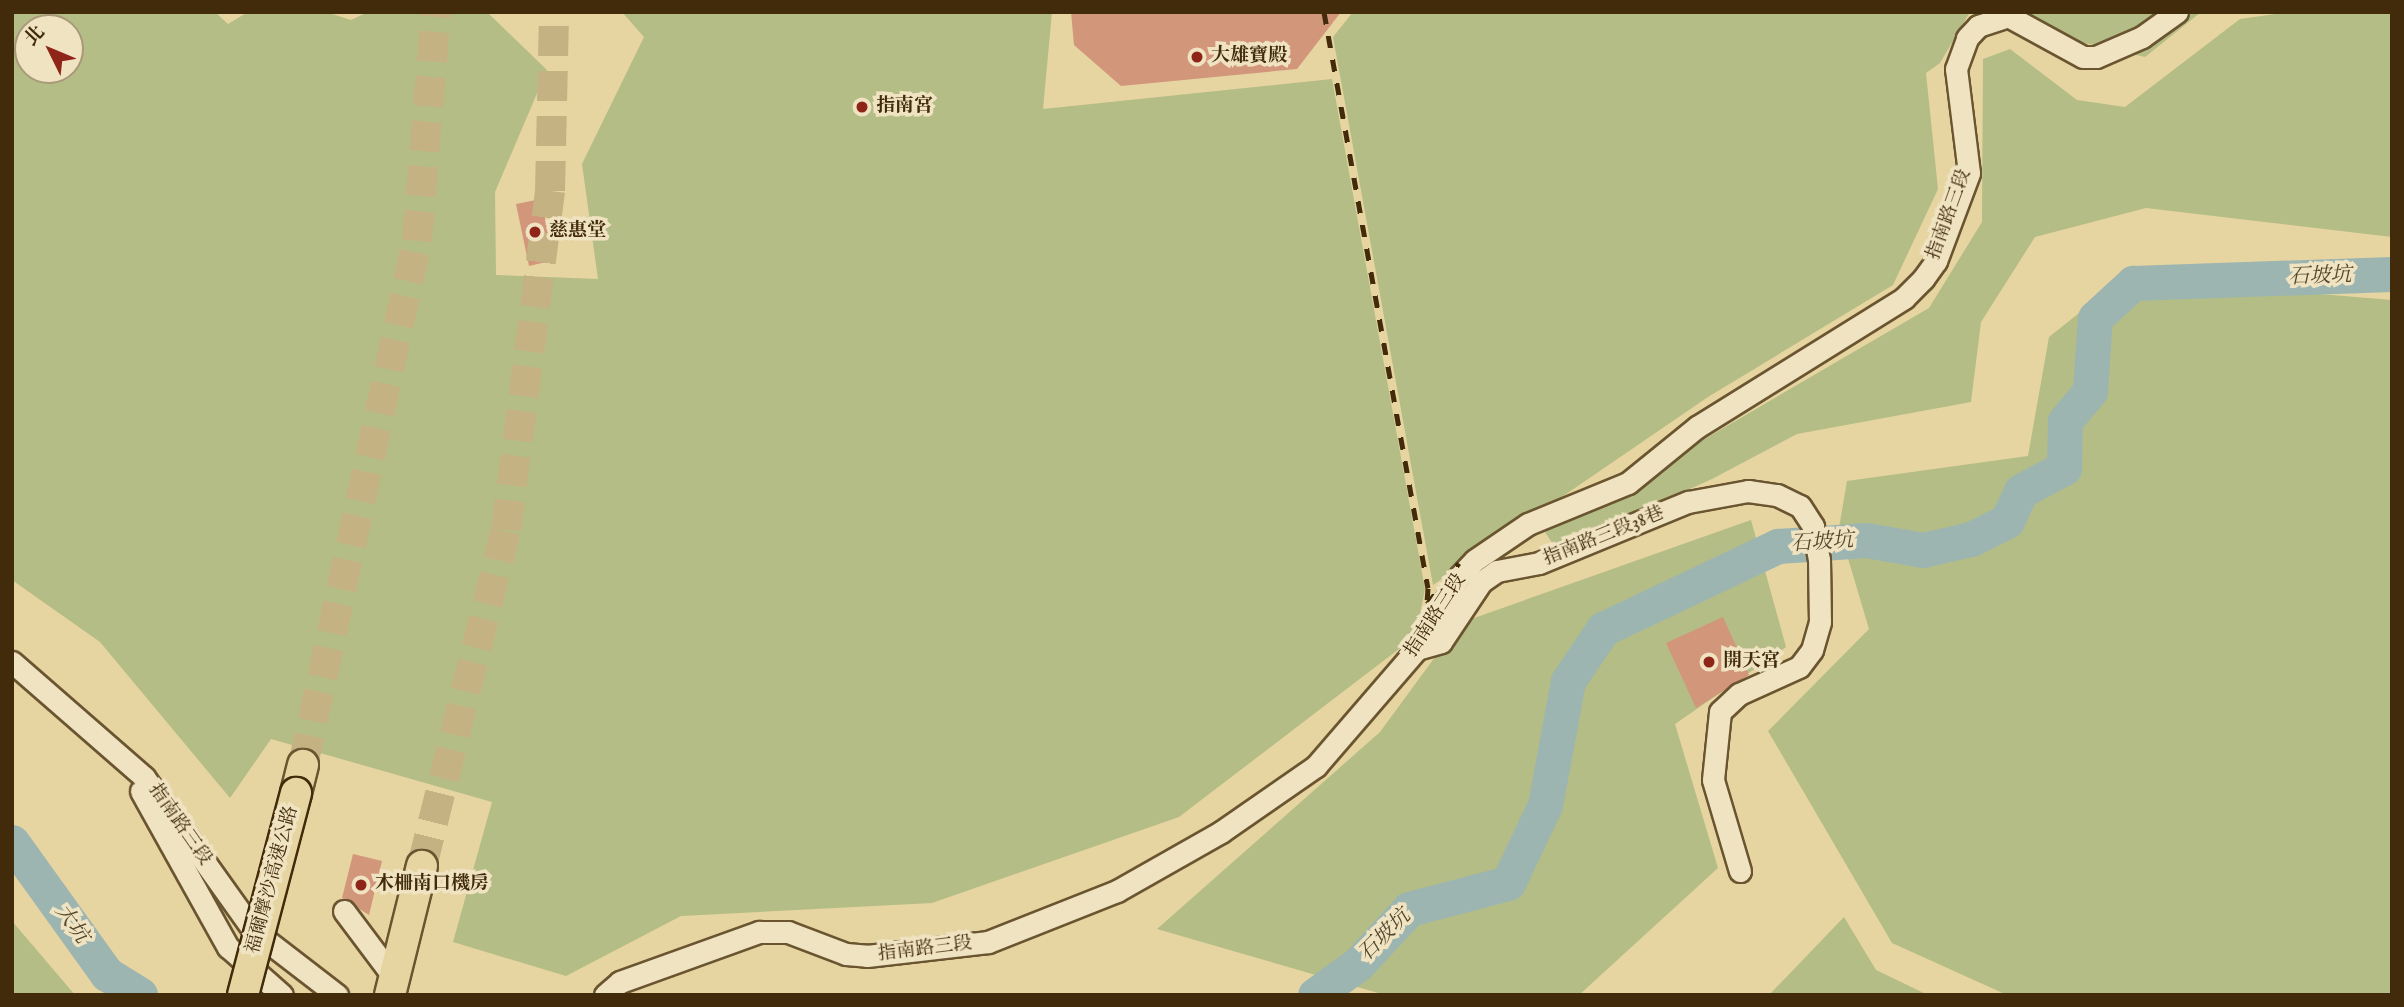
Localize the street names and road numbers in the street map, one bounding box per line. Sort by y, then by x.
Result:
street label: 指南路三段 [1923,166,1977,264]
street label: 指南路三段38巷 [1540,502,1668,572]
street label: 指南路三段 [1401,570,1471,662]
street label: 指南路三段 [142,780,216,870]
street label: 福爾摩沙高速公路 [242,804,304,956]
street label: 指南路三段 [876,933,974,967]

